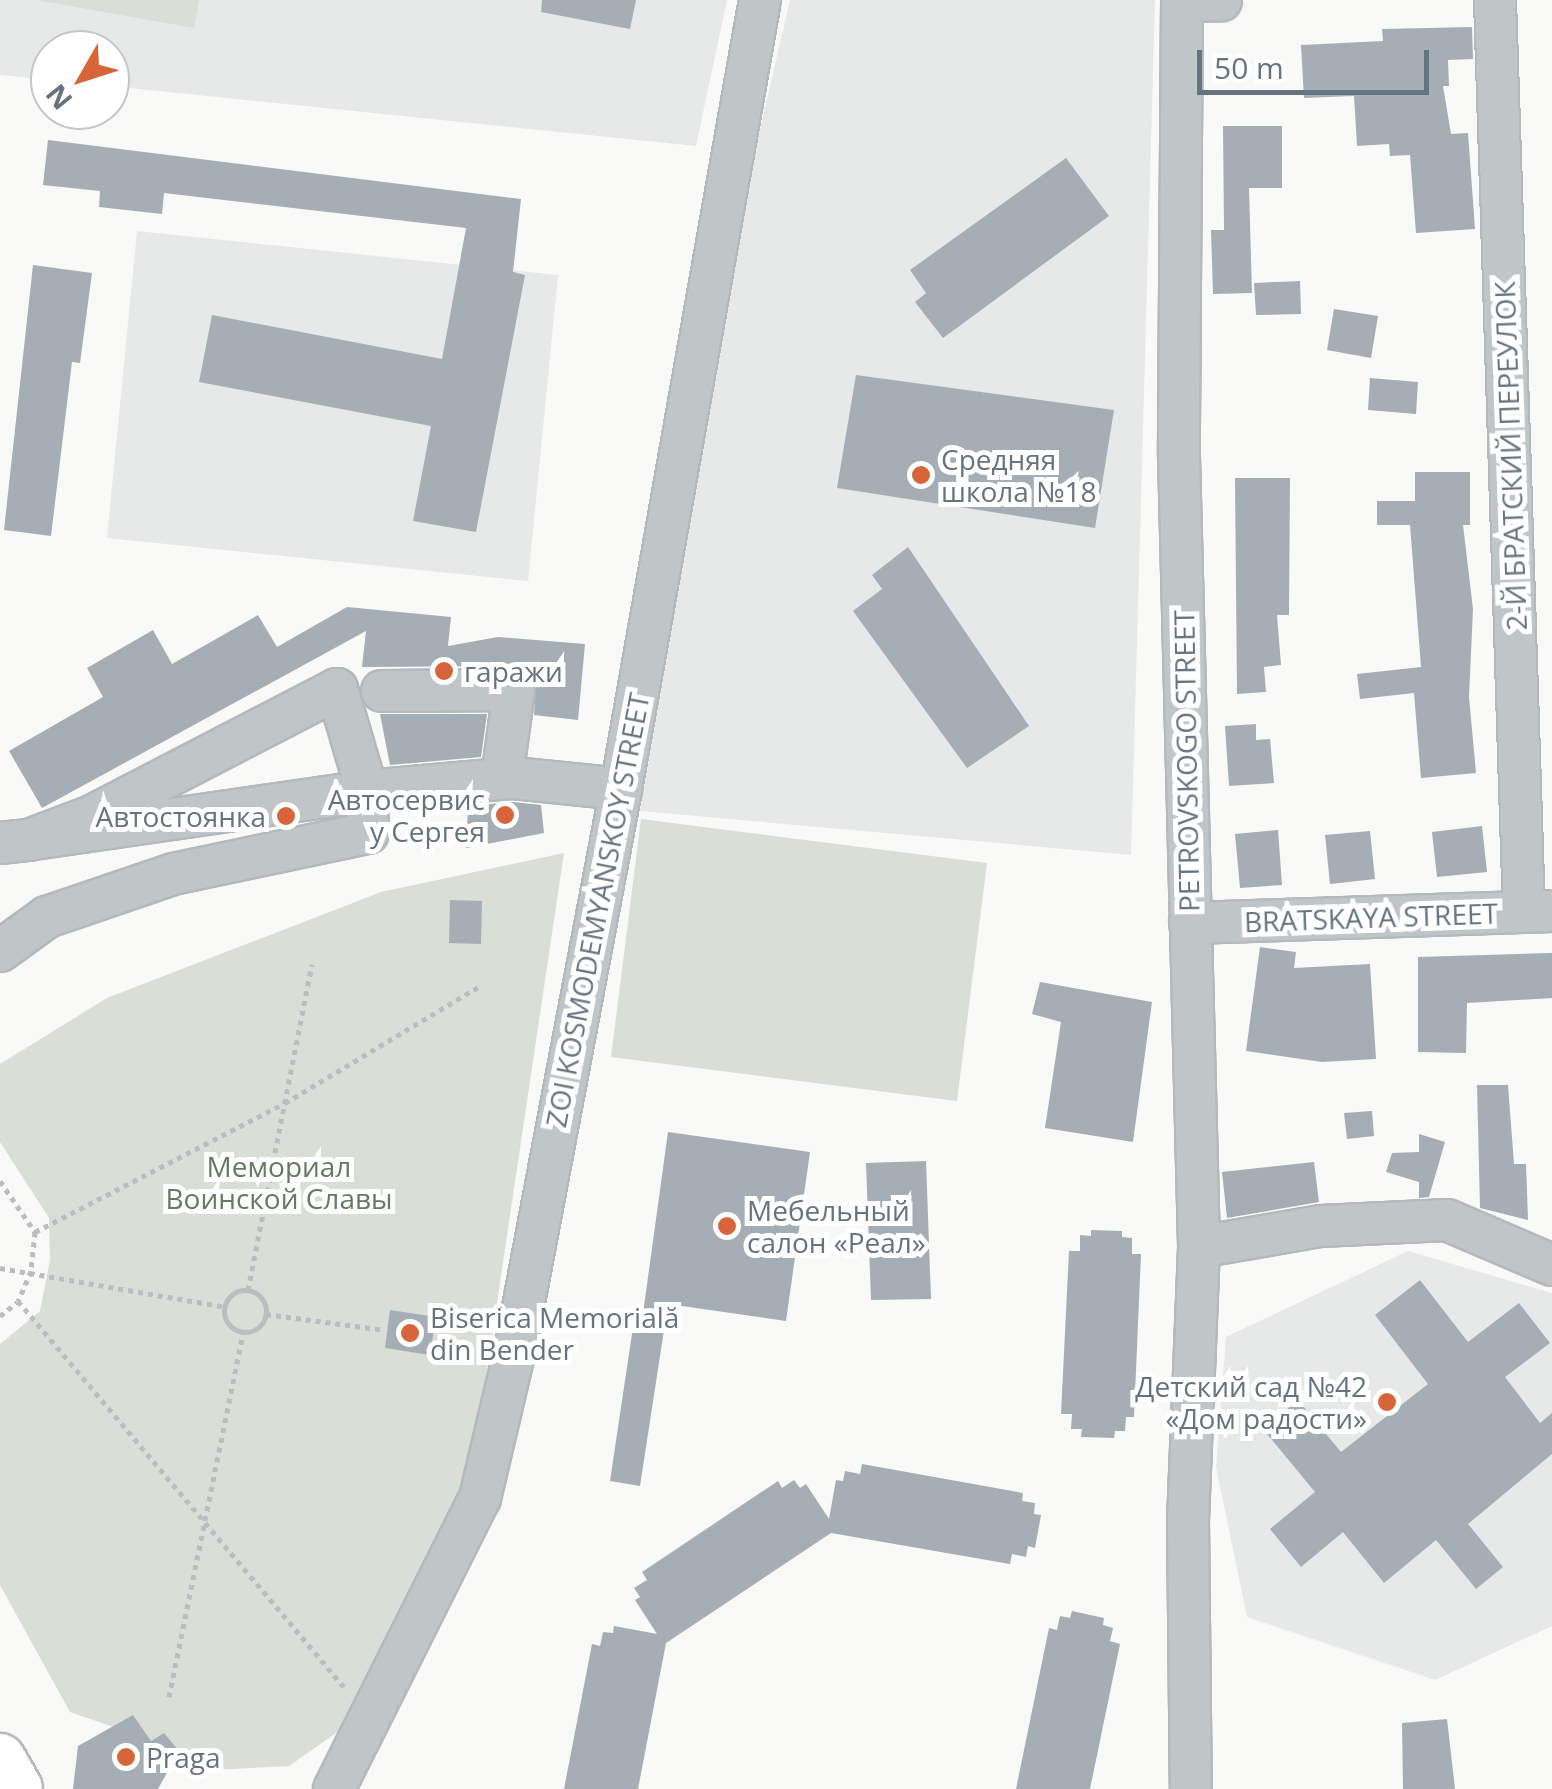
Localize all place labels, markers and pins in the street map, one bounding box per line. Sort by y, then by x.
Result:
place label: Средняя школа №18 [941,442,1097,508]
marker: Средняя школа №18 [910,464,932,486]
place label: гаражи [464,654,563,688]
marker: гаражи [433,660,455,682]
place label: Автосервис у Сергея [328,782,485,848]
place label: Автостоянка [96,799,266,833]
marker: Автосервис у Сергея [494,804,516,826]
marker: Автостоянка [275,805,297,827]
place label: Мебельный салон «Реал» [747,1193,926,1259]
marker: Мебельный салон «Реал» [716,1215,738,1237]
place label: Biserica Memorială din Bender [430,1300,679,1366]
marker: Biserica Memorială din Bender [399,1322,421,1344]
place label: Детский сад №42 «Дом радости» [1135,1369,1367,1435]
marker: Детский сад №42 «Дом радости» [1376,1391,1398,1413]
place label: Praga [146,1740,221,1774]
marker: Praga [115,1746,137,1768]

